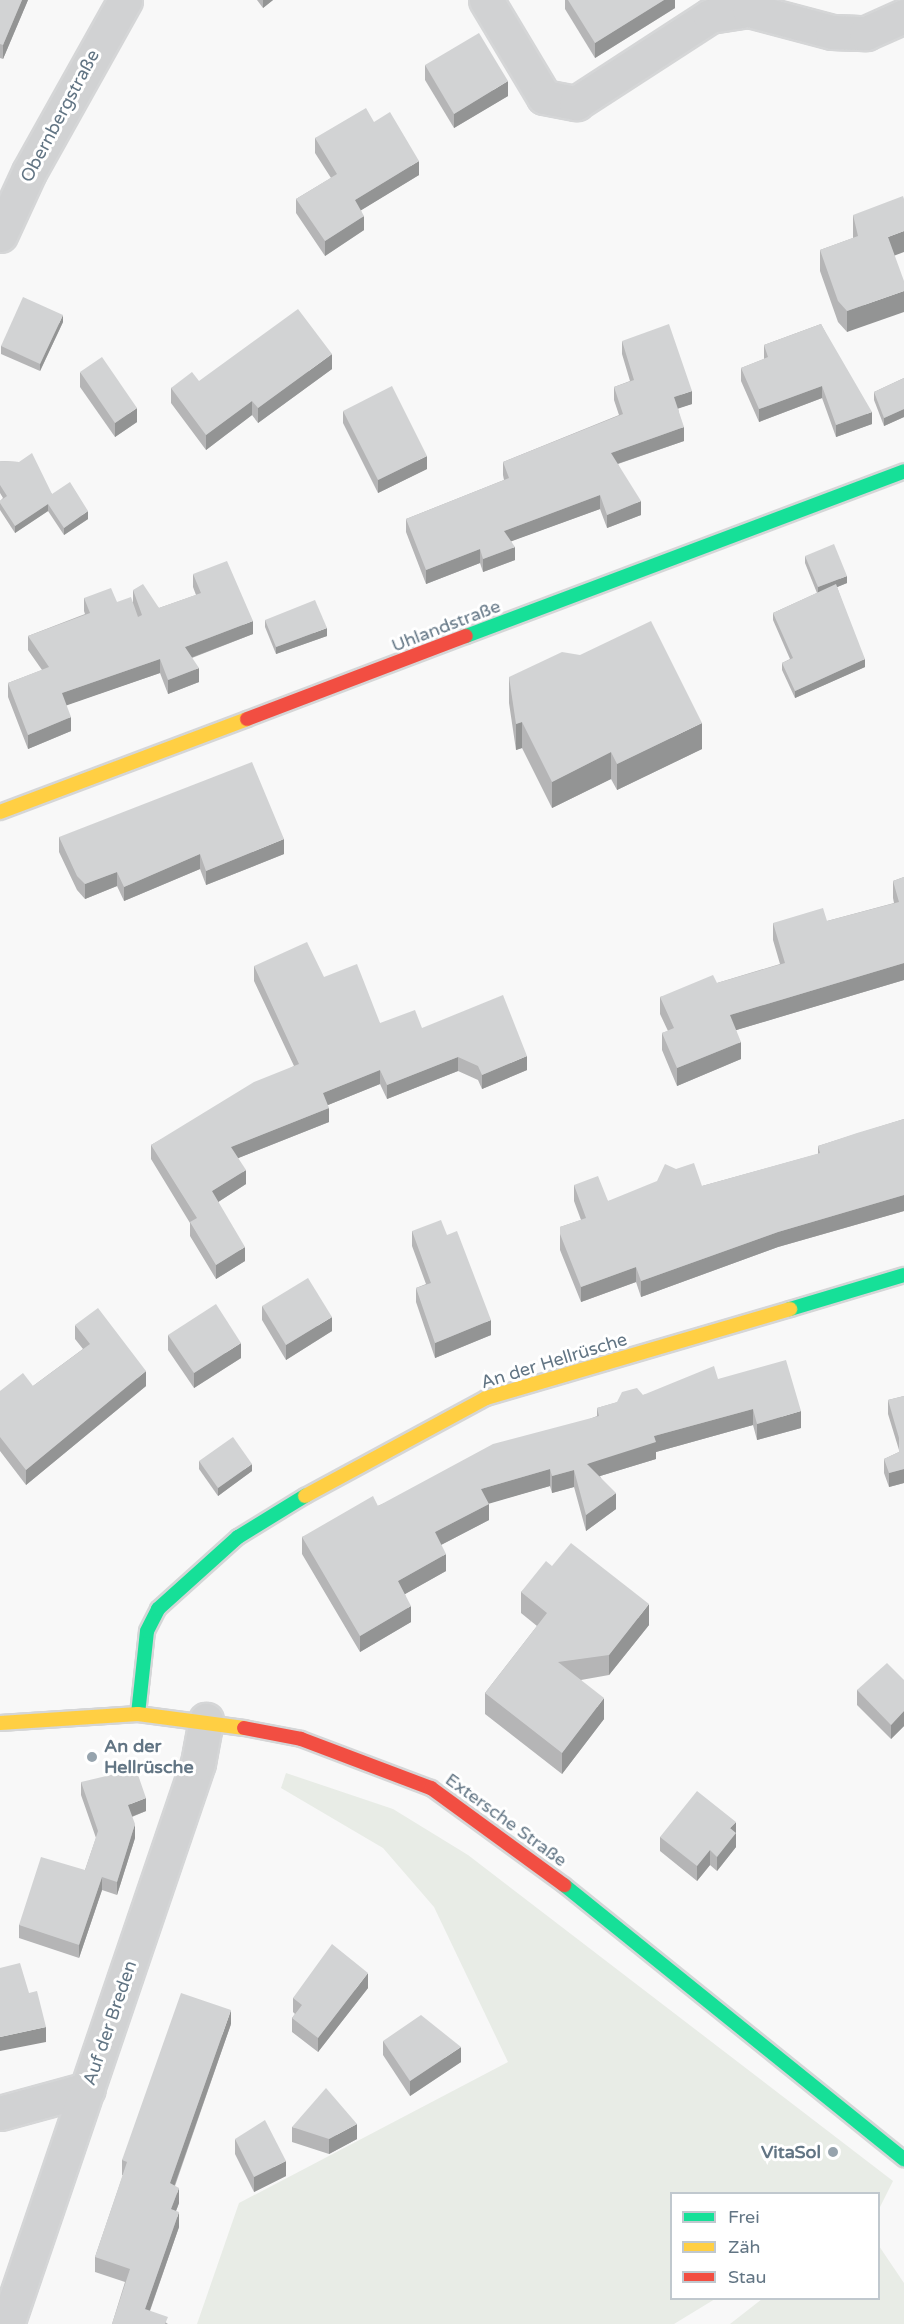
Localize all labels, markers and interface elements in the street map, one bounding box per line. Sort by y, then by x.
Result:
street label: Obernbergstraße [16,46,104,186]
street label: Uhlandstraße [389,595,503,657]
street label: An der Hellrüsche [478,1328,630,1394]
place label: An der Hellrüsche [104,1736,194,1778]
marker: An der Hellrüsche [85,1750,99,1764]
street label: Extersche Straße [441,1769,571,1871]
street label: Auf der Breden [79,1958,141,2088]
place label: VitaSol [761,2141,821,2163]
marker: VitaSol [826,2145,840,2159]
legend [670,2192,880,2300]
text: Frei [728,2206,760,2228]
text: Zäh [728,2236,761,2258]
text: Stau [728,2266,767,2288]

